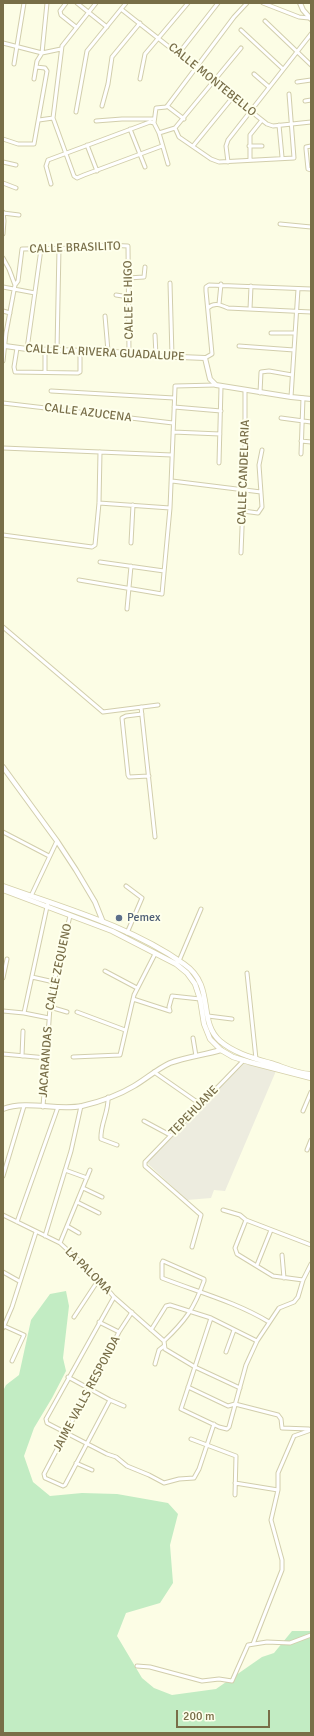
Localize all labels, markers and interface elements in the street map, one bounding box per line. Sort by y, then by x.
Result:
street label: CALLE MONTEBELLO [165,40,259,120]
street label: CALLE BRASILITO [29,239,121,257]
street label: CALLE EL HIGO [121,260,137,340]
street label: CALLE LA RIVERA GUADALUPE [25,342,185,364]
street label: CALLE AZUCENA [44,401,132,425]
street label: CALLE CANDELARIA [235,419,253,525]
place label: Pemex [127,911,161,925]
marker: Pemex [114,913,124,923]
street label: CALLE ZEQUENO [43,922,75,1012]
street label: JACARANDAS [36,1026,56,1098]
street label: TEPEHUANE [166,1083,222,1139]
street label: LA PALOMA [62,1245,114,1297]
street label: JAIME VALLS RESPONDA [50,1334,124,1454]
scale bar [178,1702,272,1728]
text: 200 m [183,1709,215,1724]

